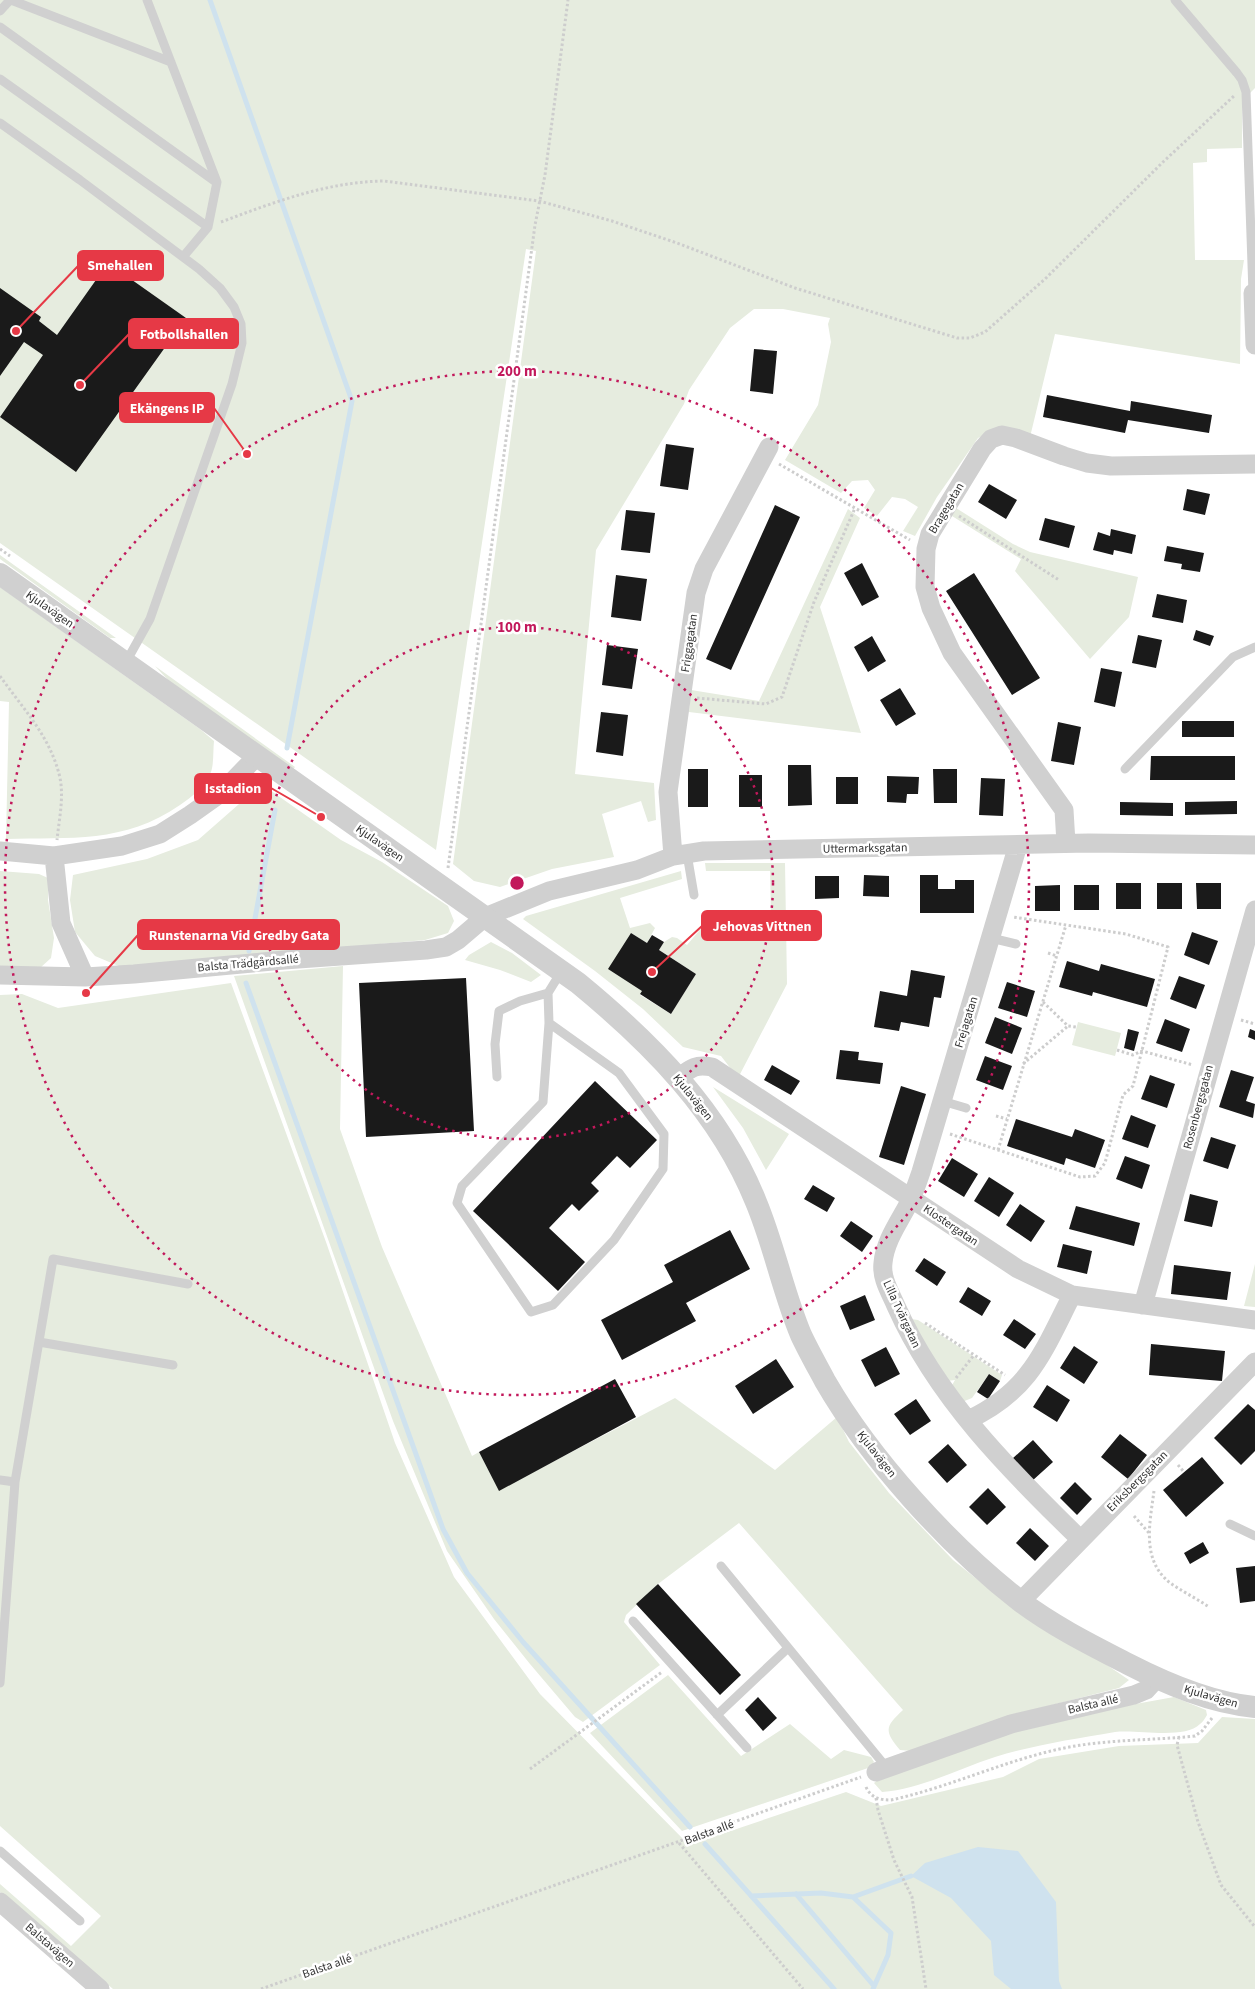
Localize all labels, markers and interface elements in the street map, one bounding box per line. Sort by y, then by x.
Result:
callout: Smehallen [78,251,163,280]
text: Smehallen [87,256,153,276]
callout: Fotbollshallen [129,319,238,348]
text: Fotbollshallen [140,325,228,345]
text: 200 m [497,361,537,382]
callout: Ekängens IP [120,393,214,422]
text: Ekängens IP [130,399,204,419]
street label: Bragegatan [925,480,968,537]
street label: Kjulavägen [22,587,77,632]
street label: Friggagatan [677,613,702,673]
text: 100 m [497,617,537,638]
callout: Isstadion [195,774,271,803]
text: Isstadion [205,779,261,799]
street label: Kjulavägen [352,821,407,866]
street label: Uttermarksgatan [822,839,908,858]
centre of rings [508,874,526,892]
callout: Jehovas Vittnen [702,911,821,940]
text: Jehovas Vittnen [713,917,811,937]
callout: Runstenarna Vid Gredby Gata [138,920,339,949]
text: Runstenarna Vid Gredby Gata [149,926,329,946]
street label: Balsta Trädgårdsallé [197,951,299,976]
street label: Frejagatan [951,994,982,1050]
street label: Rosenbergsgatan [1179,1063,1218,1151]
street label: Kjulavägen [669,1070,717,1124]
street label: Klostergatan [920,1201,982,1250]
street label: Lilla Tvärgatan [878,1278,925,1351]
street label: Kjulavägen [853,1427,900,1481]
street label: Eriksbergsgatan [1103,1447,1172,1516]
street label: Kjulavägen [1182,1681,1240,1712]
street label: Balsta allé [1066,1690,1120,1719]
street label: Balsta allé [682,1816,736,1849]
street label: Balstavägen [21,1919,78,1972]
street label: Balsta allé [300,1950,354,1983]

